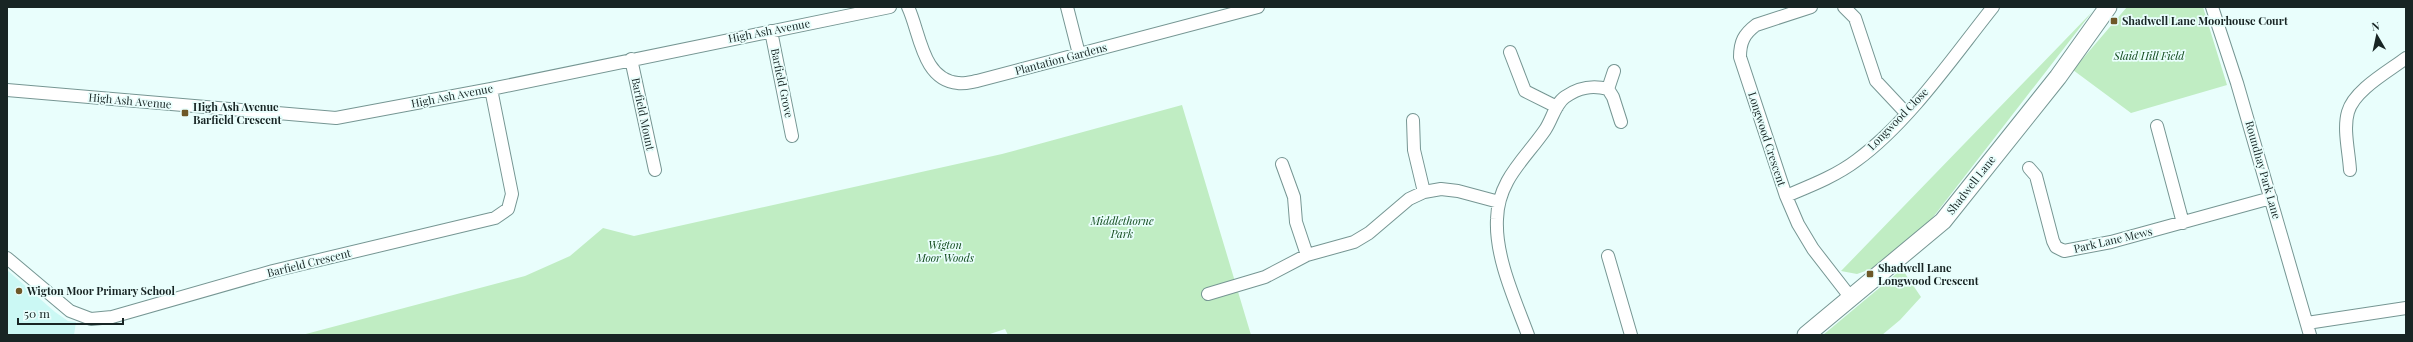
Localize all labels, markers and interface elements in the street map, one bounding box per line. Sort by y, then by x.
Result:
place label: Shadwell Lane Moorhouse Court [2122,13,2288,28]
street label: High Ash Avenue [727,15,812,46]
marker: Shadwell Lane Moorhouse Court [2109,16,2119,26]
north arrow [2357,16,2397,56]
text: N [2370,18,2381,34]
street label: Plantation Gardens [1013,39,1109,78]
street label: Barfield Grove [768,47,797,120]
park label: Slaid Hill Field [2113,48,2185,63]
street label: Barfield Mount [628,76,659,152]
street label: High Ash Avenue [410,80,495,111]
street label: Longwood Close [1864,84,1932,153]
street label: High Ash Avenue [88,89,173,112]
street label: Longwood Crescent [1745,90,1790,188]
place label: High Ash Avenue Barfield Crescent [193,99,281,127]
marker: High Ash Avenue Barfield Crescent [180,108,190,118]
street label: Roundhay Park Lane [2242,119,2285,221]
street label: Shadwell Lane [1943,152,1999,217]
park label: Middlethorne Park [1089,213,1154,241]
street label: Park Lane Mews [2072,223,2154,256]
park label: Wigton Moor Woods [915,237,975,265]
street label: Barfield Crescent [265,245,352,280]
place label: Shadwell Lane Longwood Crescent [1878,260,1979,288]
marker: Shadwell Lane Longwood Crescent [1865,269,1875,279]
place label: Wigton Moor Primary School [26,283,175,298]
marker: Wigton Moor Primary School [14,286,24,296]
scale bar [18,300,123,326]
text: 50 m [24,305,50,321]

